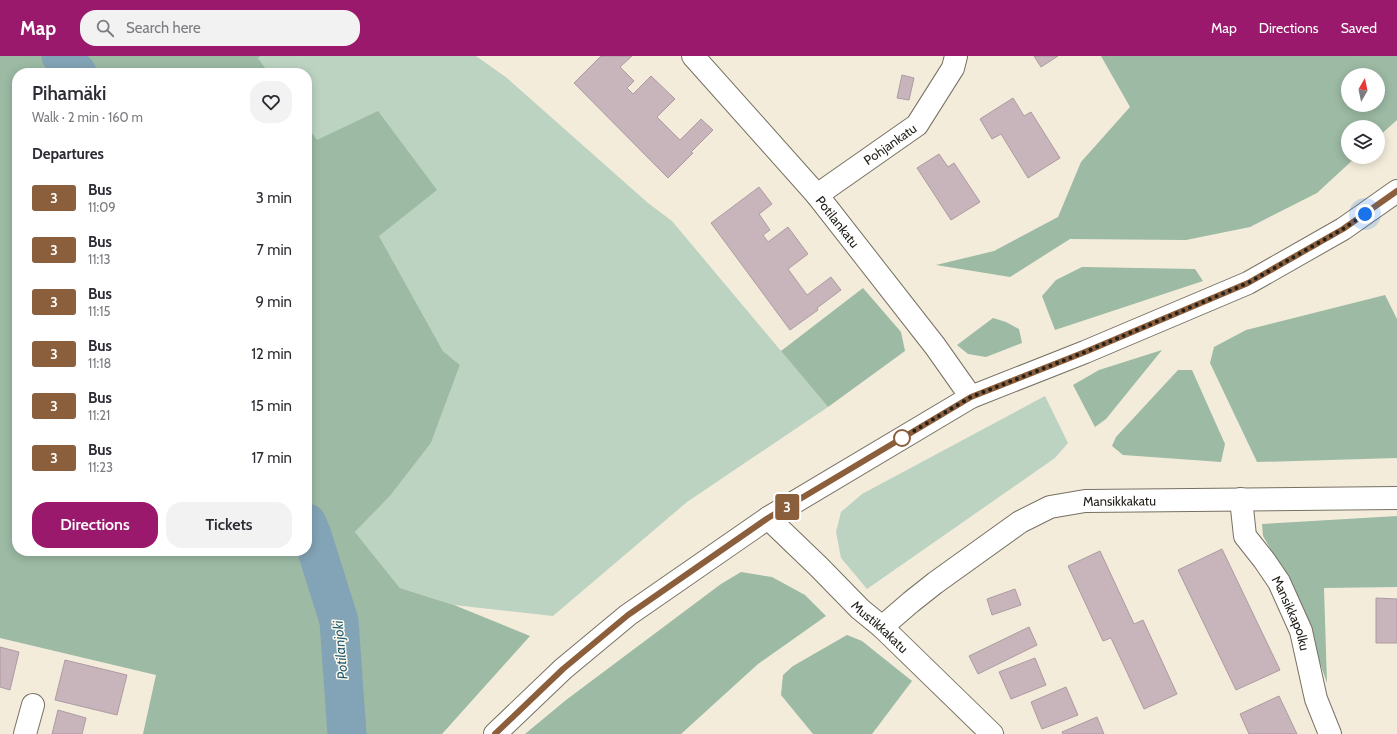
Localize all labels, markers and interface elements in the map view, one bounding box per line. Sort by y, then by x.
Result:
search box [80,10,360,46]
text: Map [20,17,56,40]
icon: search [94,17,116,39]
text: Search here [126,19,201,37]
text: Map [1211,19,1237,37]
text: Directions [1259,19,1319,37]
text: Saved [1341,19,1377,37]
north arrow [1341,68,1385,112]
map controls [1341,68,1385,164]
button: heart [250,81,292,123]
text: Pihamäki [32,82,106,105]
text: Walk · 2 min · 160 m [32,109,143,125]
street label: Pohjankatu [860,120,920,168]
button: layers [1341,120,1385,164]
text: Departures [32,145,104,163]
text: Bus [88,181,112,199]
text: 3 [50,189,58,207]
text: 3 min [256,189,292,207]
street label: Potilankatu [813,193,863,251]
text: 11:09 [88,199,116,215]
your location [1355,204,1375,224]
text: Bus [88,233,112,251]
text: 3 [50,241,58,259]
text: 7 min [256,241,292,259]
text: 11:13 [88,251,110,267]
text: Bus [88,285,112,303]
text: 3 [50,293,58,311]
text: 9 min [255,293,292,311]
text: 11:15 [88,303,110,319]
text: Bus [88,337,112,355]
text: 3 [50,345,58,363]
text: 12 min [251,345,292,363]
text: 11:18 [88,355,111,371]
text: Bus [88,389,112,407]
text: 3 [50,397,58,415]
text: 15 min [251,397,292,415]
text: 11:21 [88,407,110,423]
unlabelled marker [893,429,911,447]
text: Bus [88,441,112,459]
text: 3 [50,449,58,467]
text: 17 min [251,449,292,467]
text: 11:23 [88,459,113,475]
street label: Mansikkakatu [1083,492,1156,509]
line badge: 3 [774,494,800,520]
text: 3 [783,498,791,516]
button: Directions [32,502,158,548]
button: Tickets [166,502,292,548]
street label: Mansikkapolku [1269,572,1313,652]
street label: Mustikkakatu [848,597,912,656]
water label: Potilanjoki [328,619,352,680]

